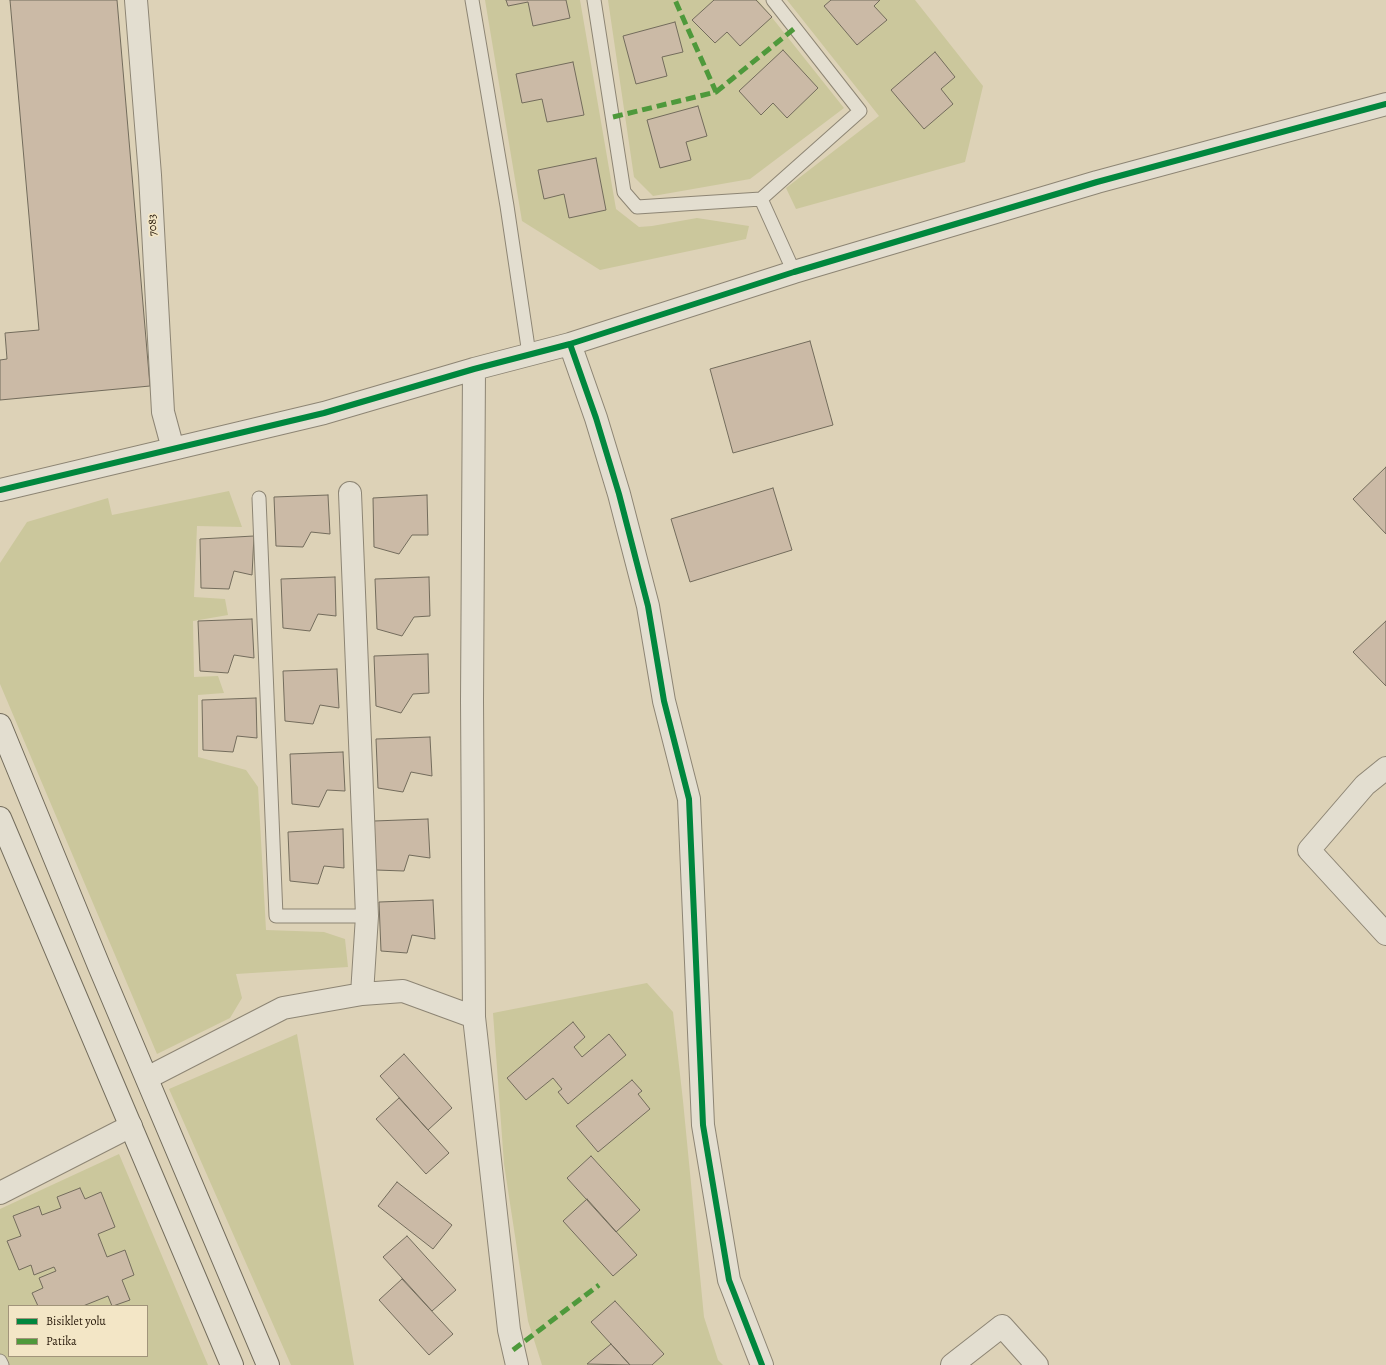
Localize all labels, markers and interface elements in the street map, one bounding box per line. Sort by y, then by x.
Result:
street label: 7083 [145,214,161,236]
legend [8,1305,148,1357]
text: Bisiklet yolu [46,1313,106,1329]
text: Patika [46,1333,77,1349]

